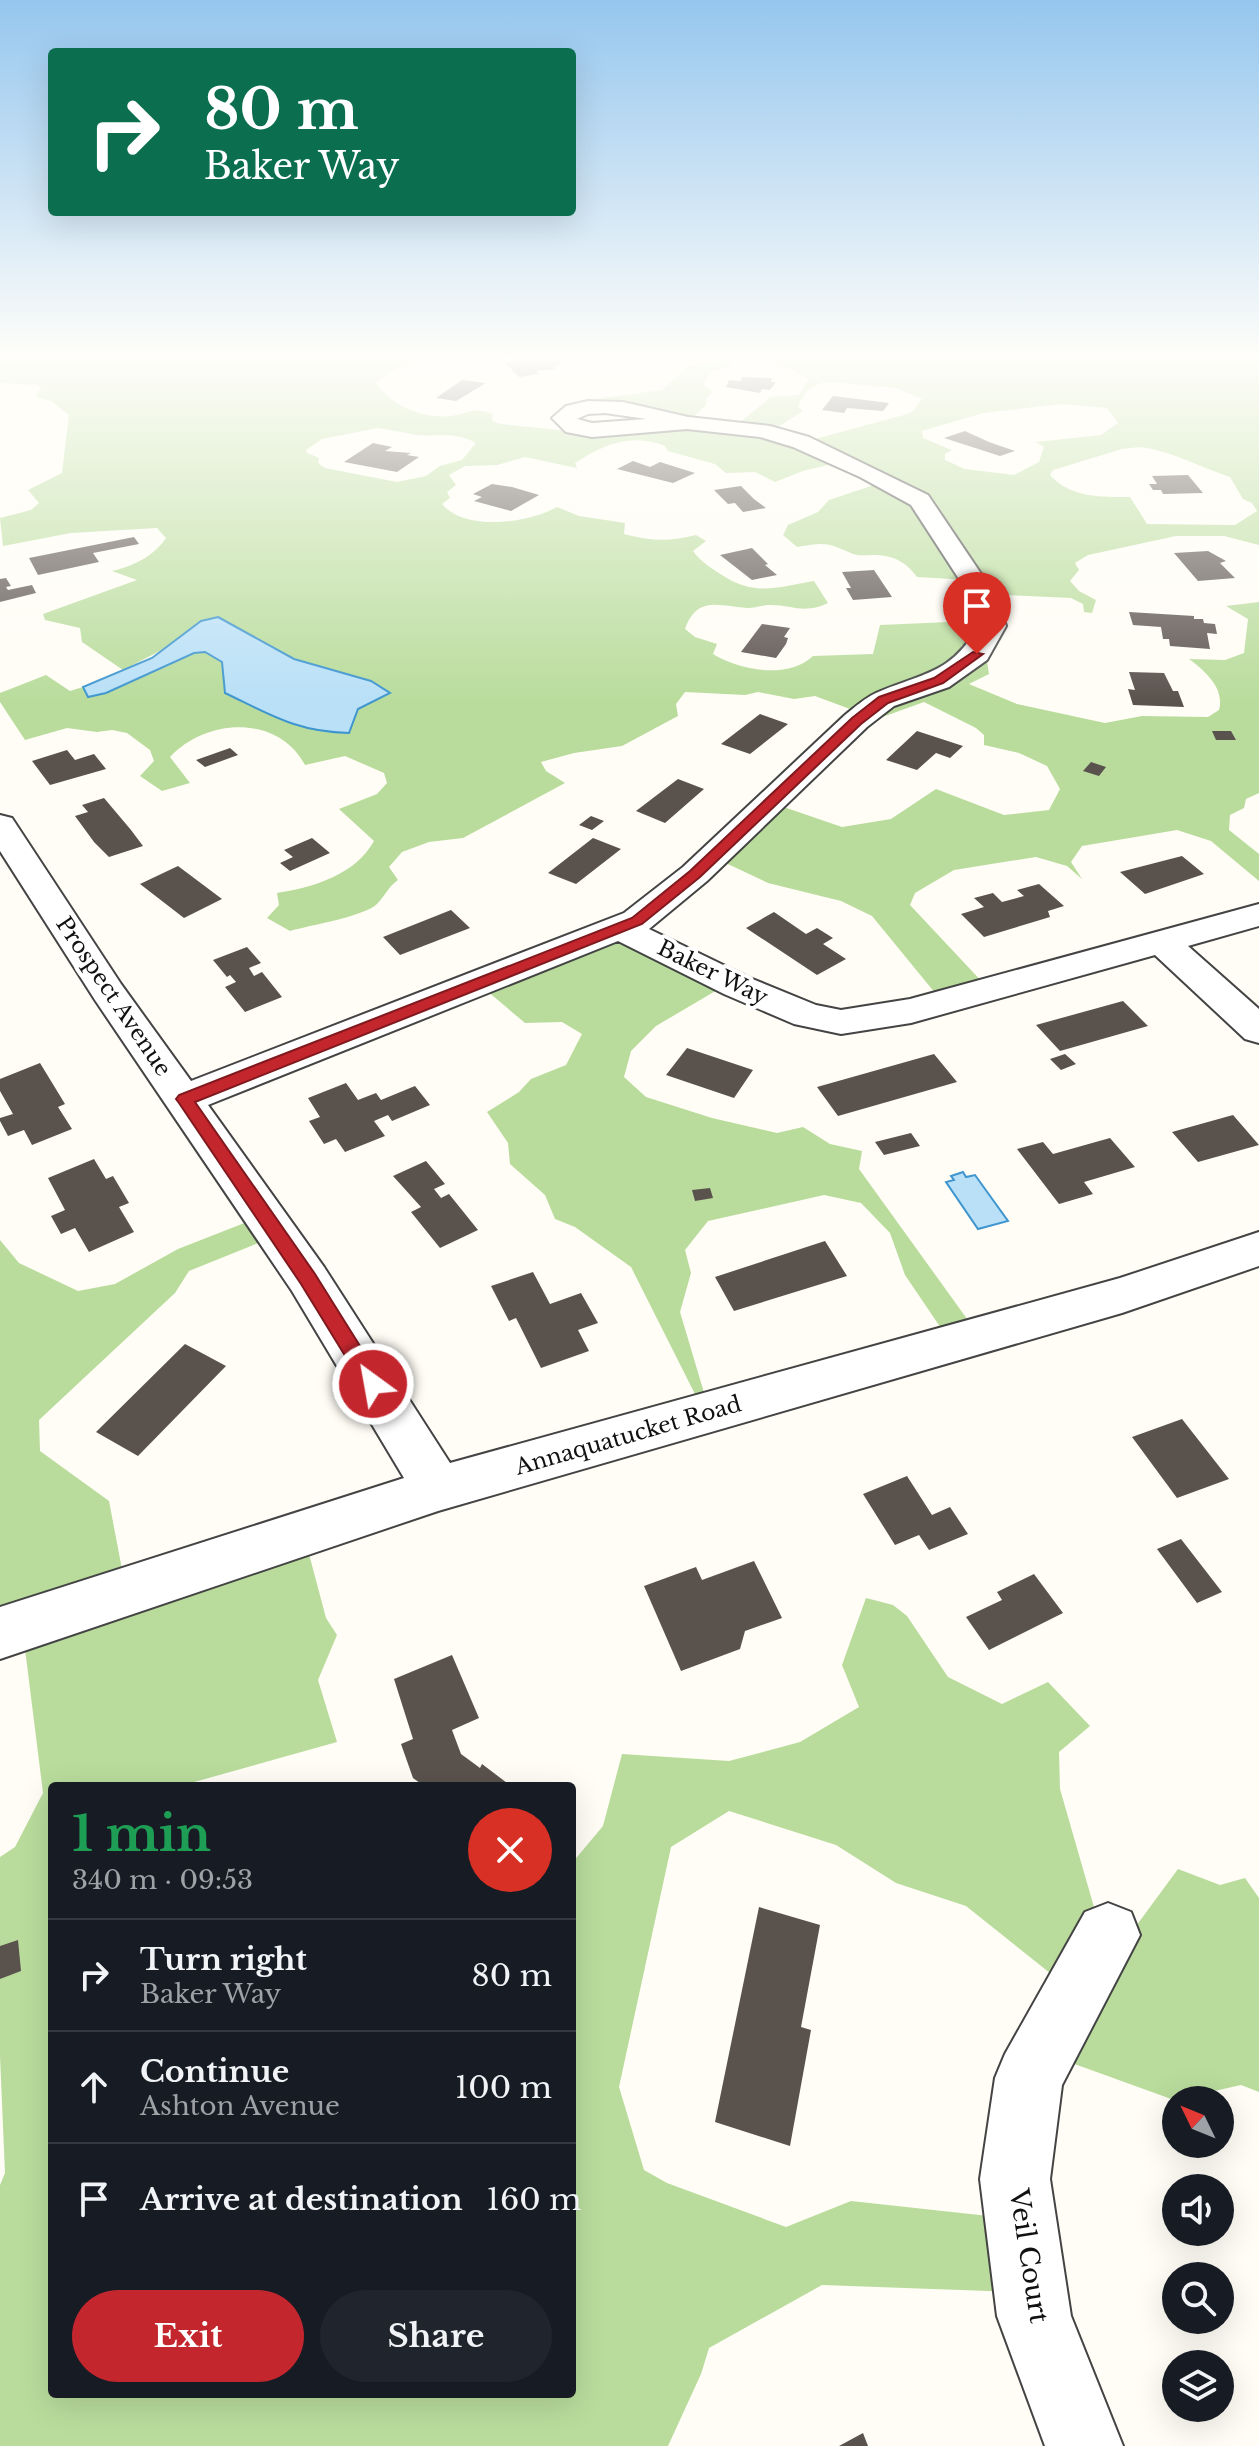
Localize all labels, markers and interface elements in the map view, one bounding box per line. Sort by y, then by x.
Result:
text: 80 m [204,75,359,144]
icon: right [72,80,176,184]
text: Baker Way [204,144,400,189]
pin [943,572,1011,654]
icon: arrive [955,584,999,628]
street label: Prospect Avenue [50,911,177,1081]
street label: Baker Way [653,934,772,1011]
position arrow [331,1342,415,1426]
street label: Annaquatucket Road [511,1390,745,1481]
text: 1 min [72,1804,211,1864]
button: close [468,1808,552,1892]
text: 340 m · 09:53 [72,1864,253,1896]
text: Turn right [140,1941,307,1978]
icon: right [72,1953,116,1997]
text: 80 m [472,1957,552,1994]
text: Baker Way [140,1978,281,2010]
text: Continue [140,2053,289,2090]
icon: ahead [72,2065,116,2109]
text: 100 m [455,2069,552,2106]
north arrow [1162,2086,1234,2158]
map controls [1162,2086,1234,2422]
text: Ashton Avenue [140,2090,340,2122]
button: sound [1162,2174,1234,2246]
icon: arrive [72,2177,116,2221]
text: Arrive at destination [140,2181,463,2218]
text: 160 m [487,2181,581,2218]
street label: Veil Court [1002,2186,1055,2326]
button: search [1162,2262,1234,2334]
button: Exit [72,2290,304,2382]
button: Share [320,2290,552,2382]
button: layers [1162,2350,1234,2422]

